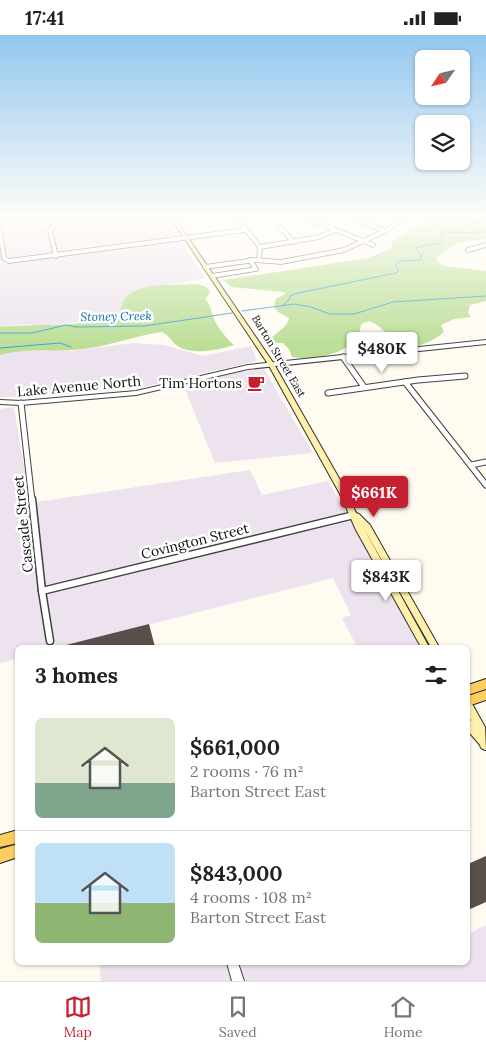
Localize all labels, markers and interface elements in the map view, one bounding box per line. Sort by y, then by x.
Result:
text: 17:41 [25,6,64,30]
north arrow [415,50,470,105]
map controls [415,50,470,170]
button: layers [415,115,470,170]
water label: Stoney Creek [80,308,152,324]
street label: Barton Street East [249,312,309,400]
pin: $480K [347,331,417,374]
text: $480K [358,338,406,358]
street label: Lake Avenue North [16,372,142,400]
cafe icon: Tim Hortons [246,373,266,393]
place label: Tim Hortons [159,374,242,392]
street label: Cascade Street [9,474,37,573]
pin: $661K [339,475,409,518]
text: $661K [351,482,397,502]
street label: Covington Street [139,519,251,563]
pin: $843K [351,559,421,602]
text: $843K [362,566,410,586]
icon: filters [422,661,450,689]
text: 3 homes [35,662,118,689]
text: $661,000 [190,734,280,761]
icon: home [75,738,135,798]
text: 2 rooms · 76 m² [190,761,304,781]
text: Barton Street East [190,781,326,801]
text: $843,000 [190,860,283,887]
icon: home [75,863,135,923]
text: 4 rooms · 108 m² [190,887,312,907]
text: Barton Street East [190,907,326,927]
tab: Map [63,993,92,1041]
tab: Saved [219,993,257,1041]
tab: Home [384,993,423,1041]

